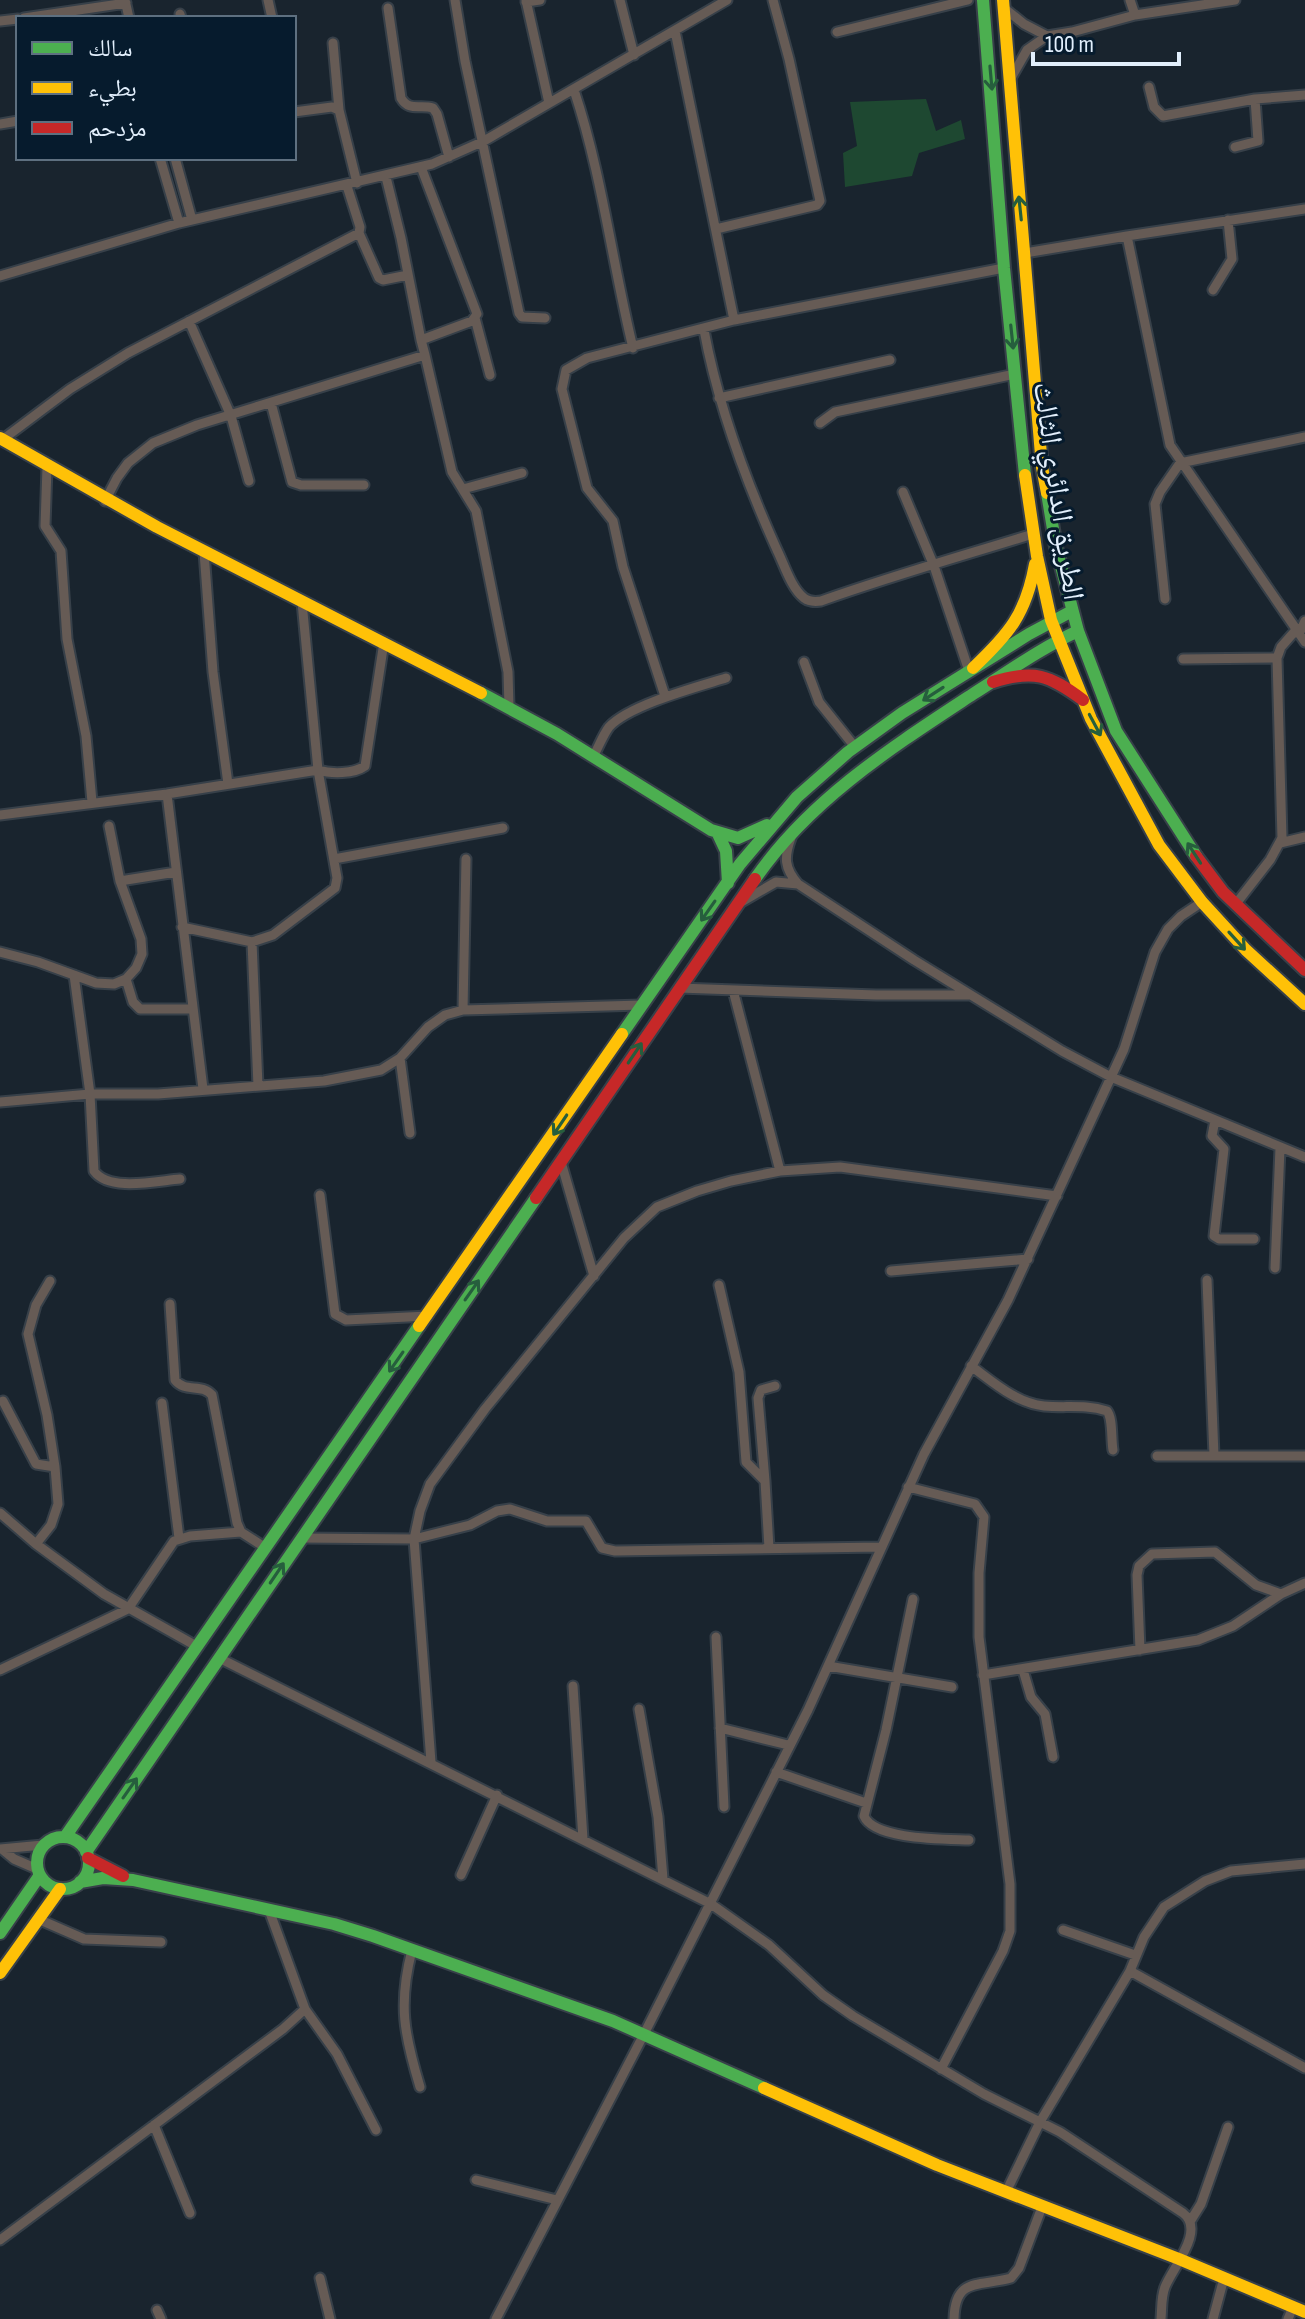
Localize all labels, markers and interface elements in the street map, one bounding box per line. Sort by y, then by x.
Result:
legend [16,16,296,160]
scale bar [1033,16,1179,66]
text: 100 m [1045,30,1094,59]
text: سالك [88,34,133,63]
one-way arrow [983,64,998,91]
text: بطيء [88,74,137,107]
text: مزدحم [88,114,147,144]
one-way arrow [1013,195,1028,222]
one-way arrow [1004,323,1019,350]
street label: الطريق الدائري الثالث [1020,380,1091,603]
one-way arrow [922,686,945,702]
one-way arrow [1087,712,1103,736]
one-way arrow [1186,842,1202,865]
one-way arrow [700,900,717,921]
one-way arrow [1228,930,1246,950]
one-way arrow [627,1042,644,1064]
one-way arrow [552,1113,568,1135]
one-way arrow [464,1279,480,1301]
one-way arrow [388,1350,404,1372]
one-way arrow [269,1563,285,1585]
one-way arrow [122,1777,138,1799]

